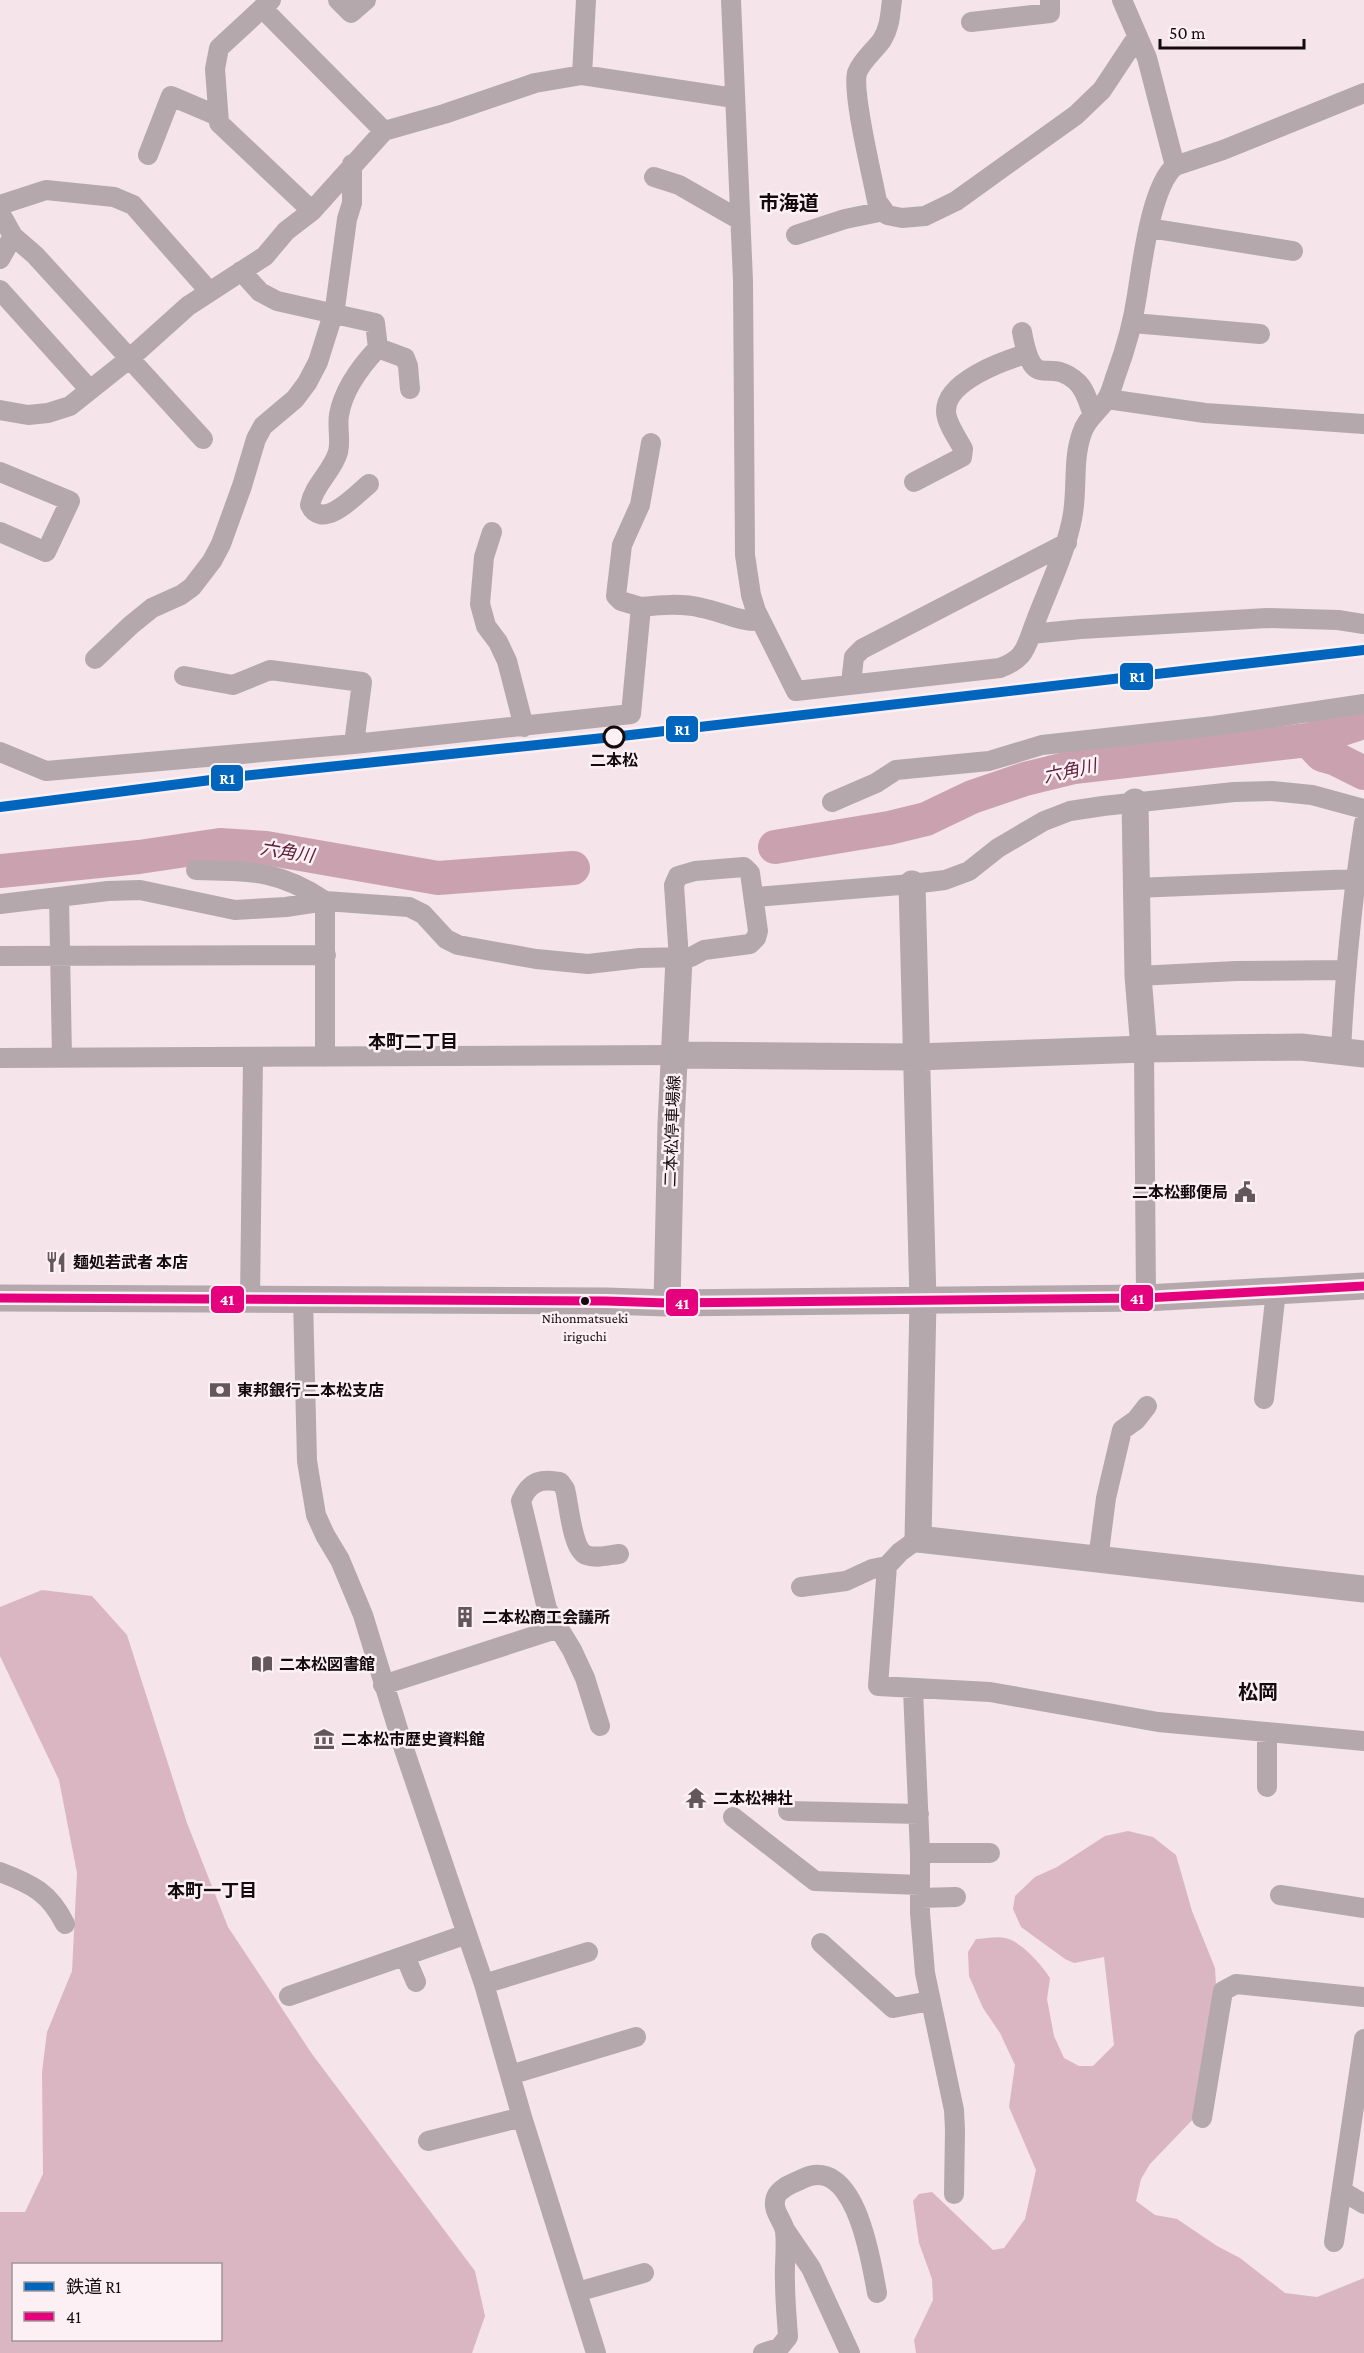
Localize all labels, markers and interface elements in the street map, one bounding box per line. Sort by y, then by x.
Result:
scale bar [1160,12,1304,50]
text: 50 m [1169,23,1206,43]
district label: 市海道 [759,192,819,214]
line badge: R1 [1119,662,1154,691]
text: R1 [1129,668,1145,685]
line badge: R1 [665,715,699,743]
text: R1 [674,721,690,738]
marker: 二本松 [603,726,625,748]
place label: 二本松 [590,752,638,769]
water label: 六角川 [1042,755,1100,786]
line badge: R1 [210,764,244,792]
text: R1 [219,770,235,787]
water label: 六角川 [259,838,317,866]
district label: 本町二丁目 [368,1032,458,1052]
street label: 二本松停車場線 [662,1075,682,1187]
public building icon: 二本松郵便局 [1233,1180,1257,1204]
place label: 二本松郵便局 [1132,1184,1228,1201]
restaurant icon: 麺処若武者 本店 [44,1250,68,1274]
place label: 麺処若武者 本店 [73,1254,188,1271]
line badge: 41 [1120,1284,1154,1312]
line badge: 41 [210,1285,245,1314]
line badge: 41 [665,1288,699,1317]
text: 41 [1130,1290,1144,1307]
text: 41 [220,1291,234,1308]
marker: Nihonmatsueki iriguchi [579,1295,591,1307]
text: 41 [675,1295,689,1312]
place label: Nihonmatsueki iriguchi [542,1310,629,1344]
bank icon: 東邦銀行 二本松支店 [208,1378,232,1402]
place label: 東邦銀行 二本松支店 [237,1382,384,1399]
building icon: 二本松商工会議所 [453,1605,477,1629]
place label: 二本松商工会議所 [482,1609,610,1626]
library icon: 二本松図書館 [250,1652,274,1676]
place label: 二本松図書館 [279,1656,375,1673]
district label: 松岡 [1238,1681,1278,1703]
museum icon: 二本松市歴史資料館 [312,1727,336,1751]
place label: 二本松市歴史資料館 [341,1730,485,1748]
temple icon: 二本松神社 [684,1786,708,1810]
place label: 二本松神社 [713,1789,793,1807]
district label: 本町一丁目 [167,1881,257,1901]
legend [12,2263,222,2341]
text: 鉄道 R1 [66,2277,121,2297]
text: 41 [66,2307,81,2327]

